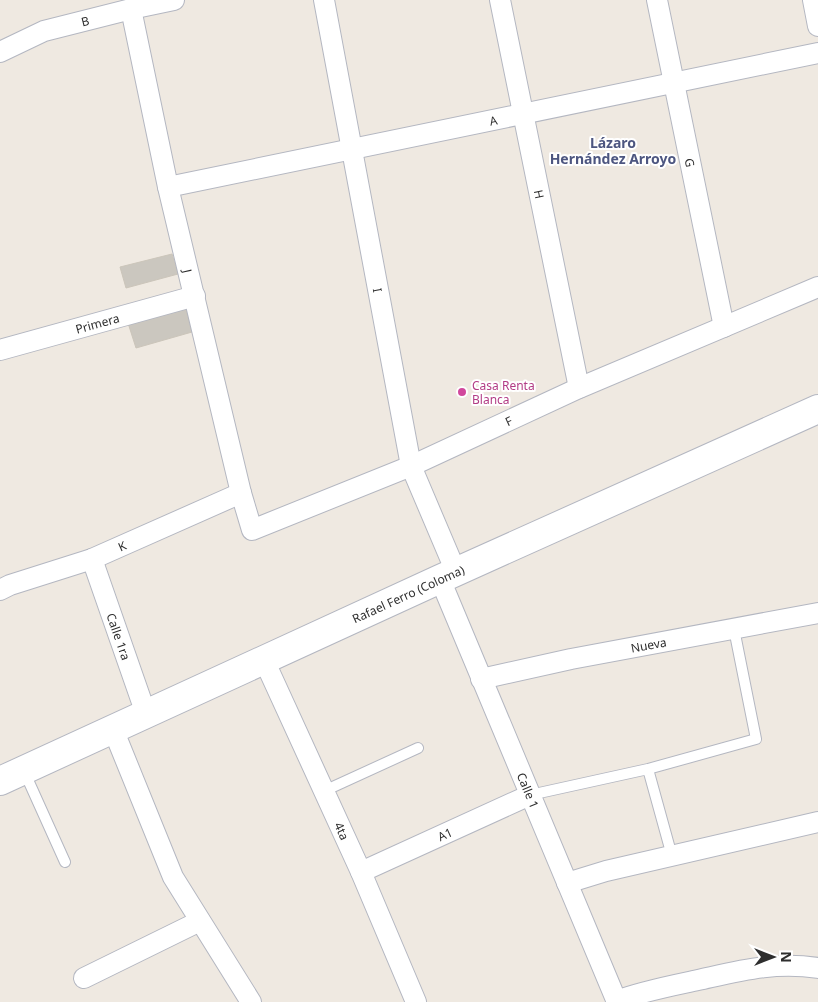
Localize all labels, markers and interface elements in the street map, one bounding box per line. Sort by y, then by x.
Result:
street label: B [79,11,91,30]
street label: A [488,111,499,129]
district label: Lázaro Hernández Arroyo [550,133,677,168]
street label: G [681,157,700,169]
street label: H [530,188,549,200]
street label: J [179,266,197,274]
street label: I [369,286,387,294]
street label: Primera [73,309,121,337]
place label: Casa Renta Blanca [472,377,535,408]
marker: Casa Renta Blanca [456,386,468,398]
street label: F [502,412,515,430]
street label: K [115,536,129,555]
street label: Rafael Ferro (Coloma) [349,561,467,627]
street label: Calle 1ra [103,611,135,662]
street label: Nueva [629,633,668,656]
street label: Calle 1 [513,770,543,811]
street label: 4ta [331,819,354,843]
street label: A1 [435,823,455,845]
north arrow [748,932,798,982]
text: N [777,951,796,963]

